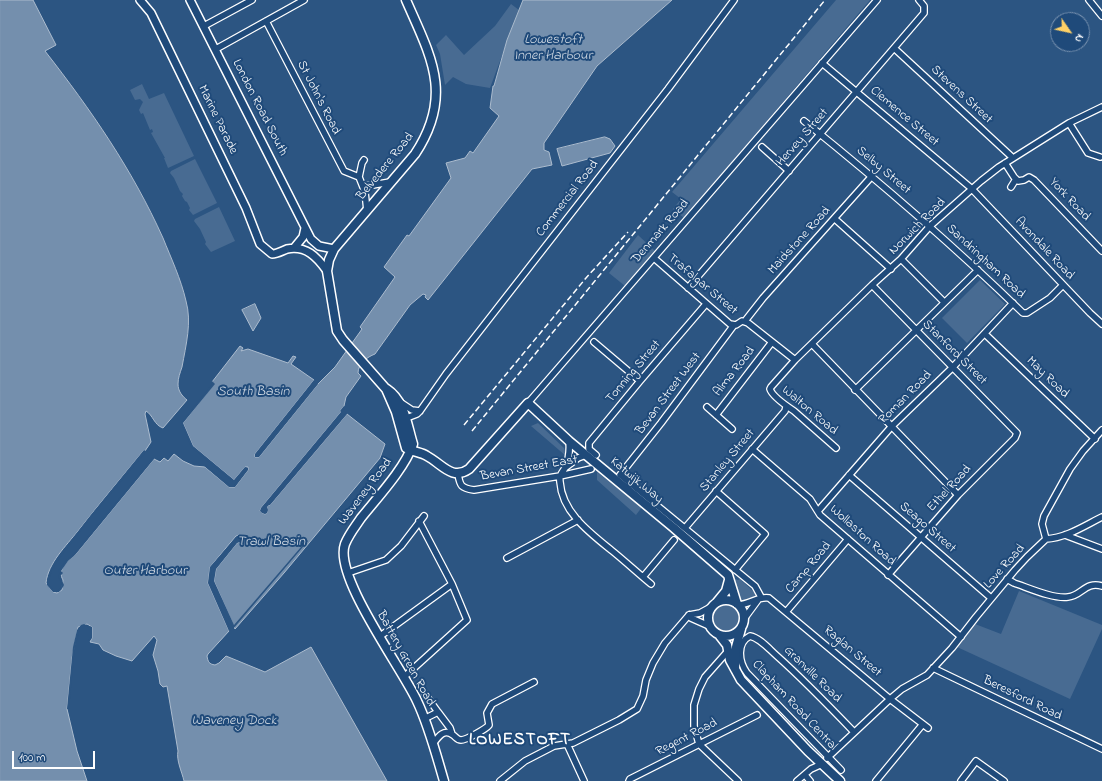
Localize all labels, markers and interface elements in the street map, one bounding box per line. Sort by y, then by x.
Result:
north arrow [1050,12,1090,52]
text: N [1070,31,1088,46]
water label: Lowestoft Inner Harbour [514,33,592,66]
street label: London Road South [228,57,290,159]
street label: St John's Road [293,58,343,138]
street label: Stevens Street [927,62,995,128]
street label: Marine Parade [194,83,240,157]
street label: Clemence Street [866,84,942,150]
street label: Hervey Street [774,106,832,170]
street label: Belvedere Road [354,130,418,204]
street label: Selby Street [853,144,913,198]
street label: Commercial Road [533,158,603,240]
street label: York Road [1045,175,1093,225]
street label: Norwich Road [886,195,950,259]
street label: Denmark Road [629,197,693,267]
street label: Maidstone Road [765,204,835,278]
street label: Avondale Road [1011,214,1077,284]
street label: Sandringham Road [942,222,1028,302]
street label: Trafalgar Street [664,251,740,319]
street label: Stanford Street [918,317,990,389]
street label: Tonning Street [603,337,665,407]
street label: Alma Road [711,344,759,400]
street label: Bevan Street West [633,350,705,438]
street label: May Road [1022,354,1072,402]
street label: Roman Road [876,368,936,428]
street label: Walton Road [778,383,840,439]
water label: South Basin [217,385,289,401]
street label: Stanley Street [697,426,759,496]
street label: Bevan Street East [479,453,579,485]
street label: Katwijk Way [606,454,666,508]
street label: Waveney Road [336,456,396,528]
street label: Ethel Road [925,462,975,516]
street label: Seago Street [896,499,958,557]
street label: Wollaston Road [826,502,898,570]
water label: Trawl Basin [237,535,305,551]
street label: Camp Road [783,539,835,597]
street label: Love Road [981,542,1029,592]
water label: Outer Harbour [104,564,186,580]
street label: Battery Green Road [372,609,438,709]
street label: Raglan Street [820,623,884,681]
street label: Granville Road [780,643,844,707]
street label: Clapham Road Central [748,658,840,754]
street label: Beresford Road [980,673,1064,725]
water label: Waveney Dock [192,714,276,730]
street label: Regent Road [654,716,720,760]
district label: LOWESTOFT [469,731,571,751]
scale bar [14,743,97,769]
text: 100 m [19,749,46,767]

